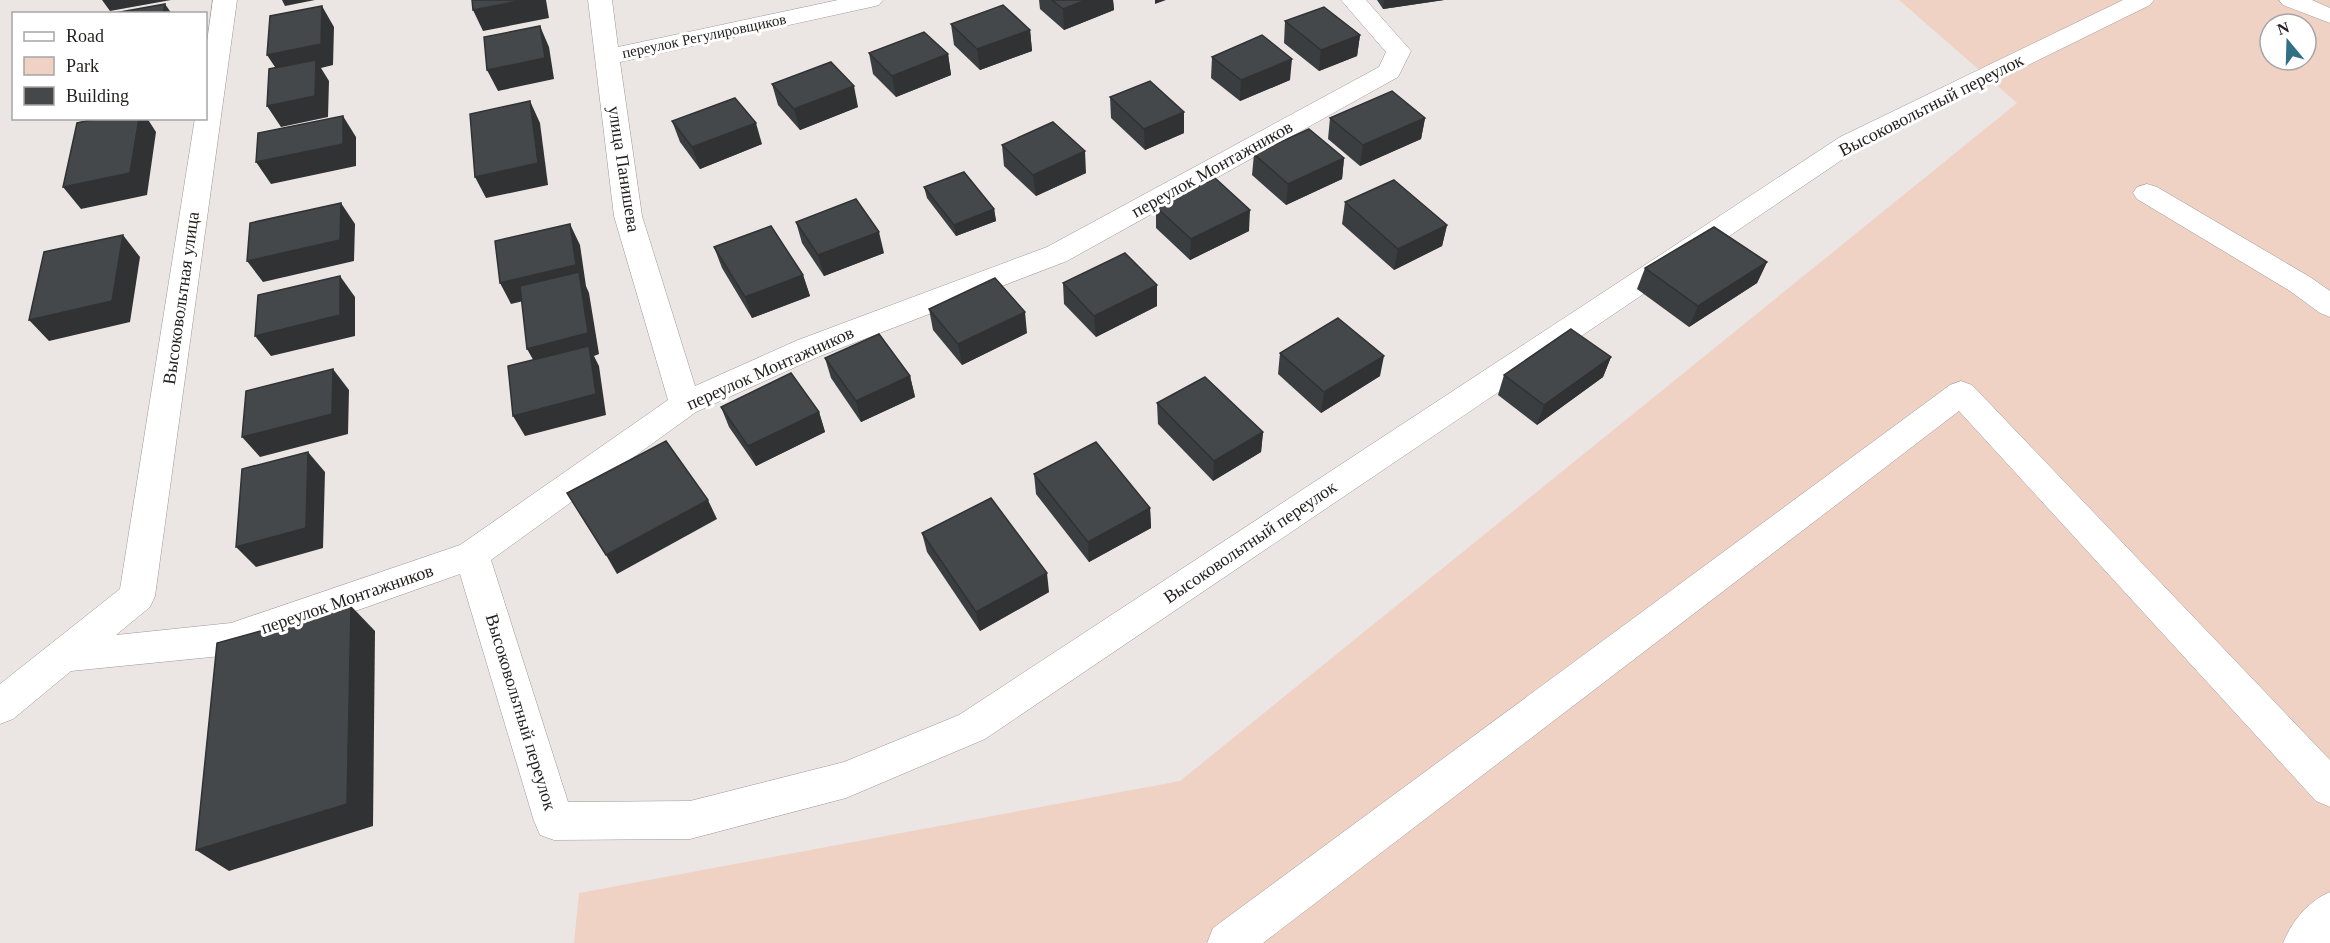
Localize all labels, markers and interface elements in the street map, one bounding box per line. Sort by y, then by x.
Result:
street label: переулок Регулировщиков [620,11,788,61]
legend [12,12,207,120]
north arrow [2258,12,2318,72]
text: N [2275,18,2292,38]
text: Road [66,26,104,46]
street label: Высоковольтный переулок [1835,50,2027,160]
text: Park [66,56,99,76]
text: Building [66,86,129,106]
street label: улица Панишева [604,105,644,233]
street label: переулок Монтажников [1128,116,1296,222]
street label: Высоковольтная улица [159,210,203,386]
street label: переулок Монтажников [683,322,857,414]
street label: Высоковольтный переулок [1160,476,1341,607]
street label: переулок Монтажников [258,560,436,638]
street label: Высоковольтный переулок [482,611,561,813]

